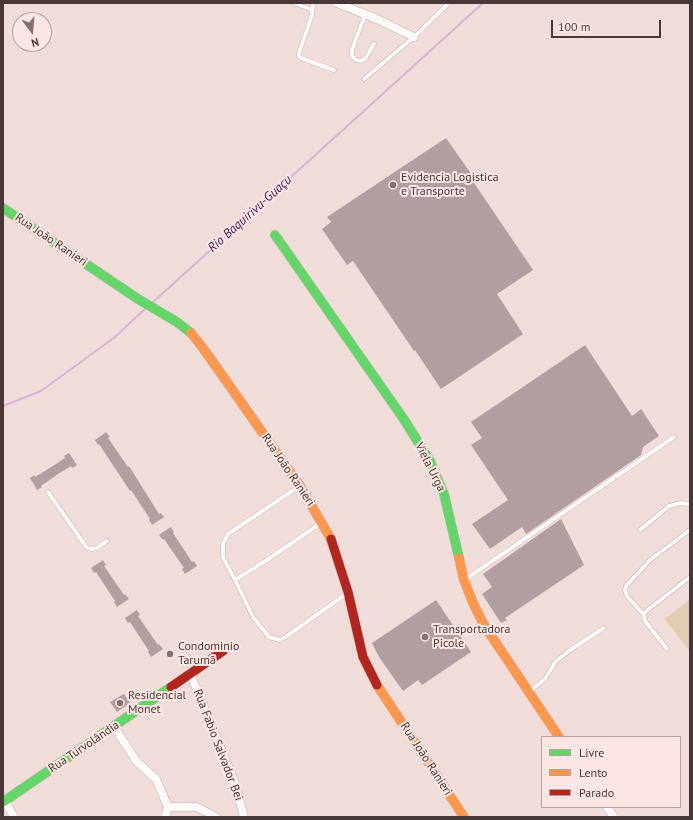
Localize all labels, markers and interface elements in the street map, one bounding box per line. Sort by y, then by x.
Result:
north arrow [12,12,52,52]
scale bar [553,12,663,38]
text: 100 m [558,19,591,34]
text: N [30,35,40,50]
place label: Evidencia Logistica e Transporte [401,171,499,199]
water label: Rio Baquirivu-Guaçu [205,172,295,256]
marker: Evidencia Logistica e Transporte [388,180,398,190]
street label: Rua João Ranieri [12,210,90,270]
street label: Rua João Ranieri [258,431,318,509]
street label: Viela Urga [412,440,448,494]
place label: Transportadora Picole [433,623,510,651]
marker: Transportadora Picole [420,632,430,642]
place label: Condominio Tarumã [178,640,239,668]
marker: Condominio Tarumã [165,649,175,659]
street label: Rua Fabio Salvador Bei [190,687,246,803]
place label: Residencial Monet [128,689,186,717]
marker: Residencial Monet [115,698,125,708]
street label: Rua Turvolândia [46,718,122,776]
street label: Rua João Ranieri [397,720,455,798]
legend [541,736,681,808]
text: Livre [579,745,604,760]
text: Lento [579,765,608,780]
text: Parado [579,785,614,800]

